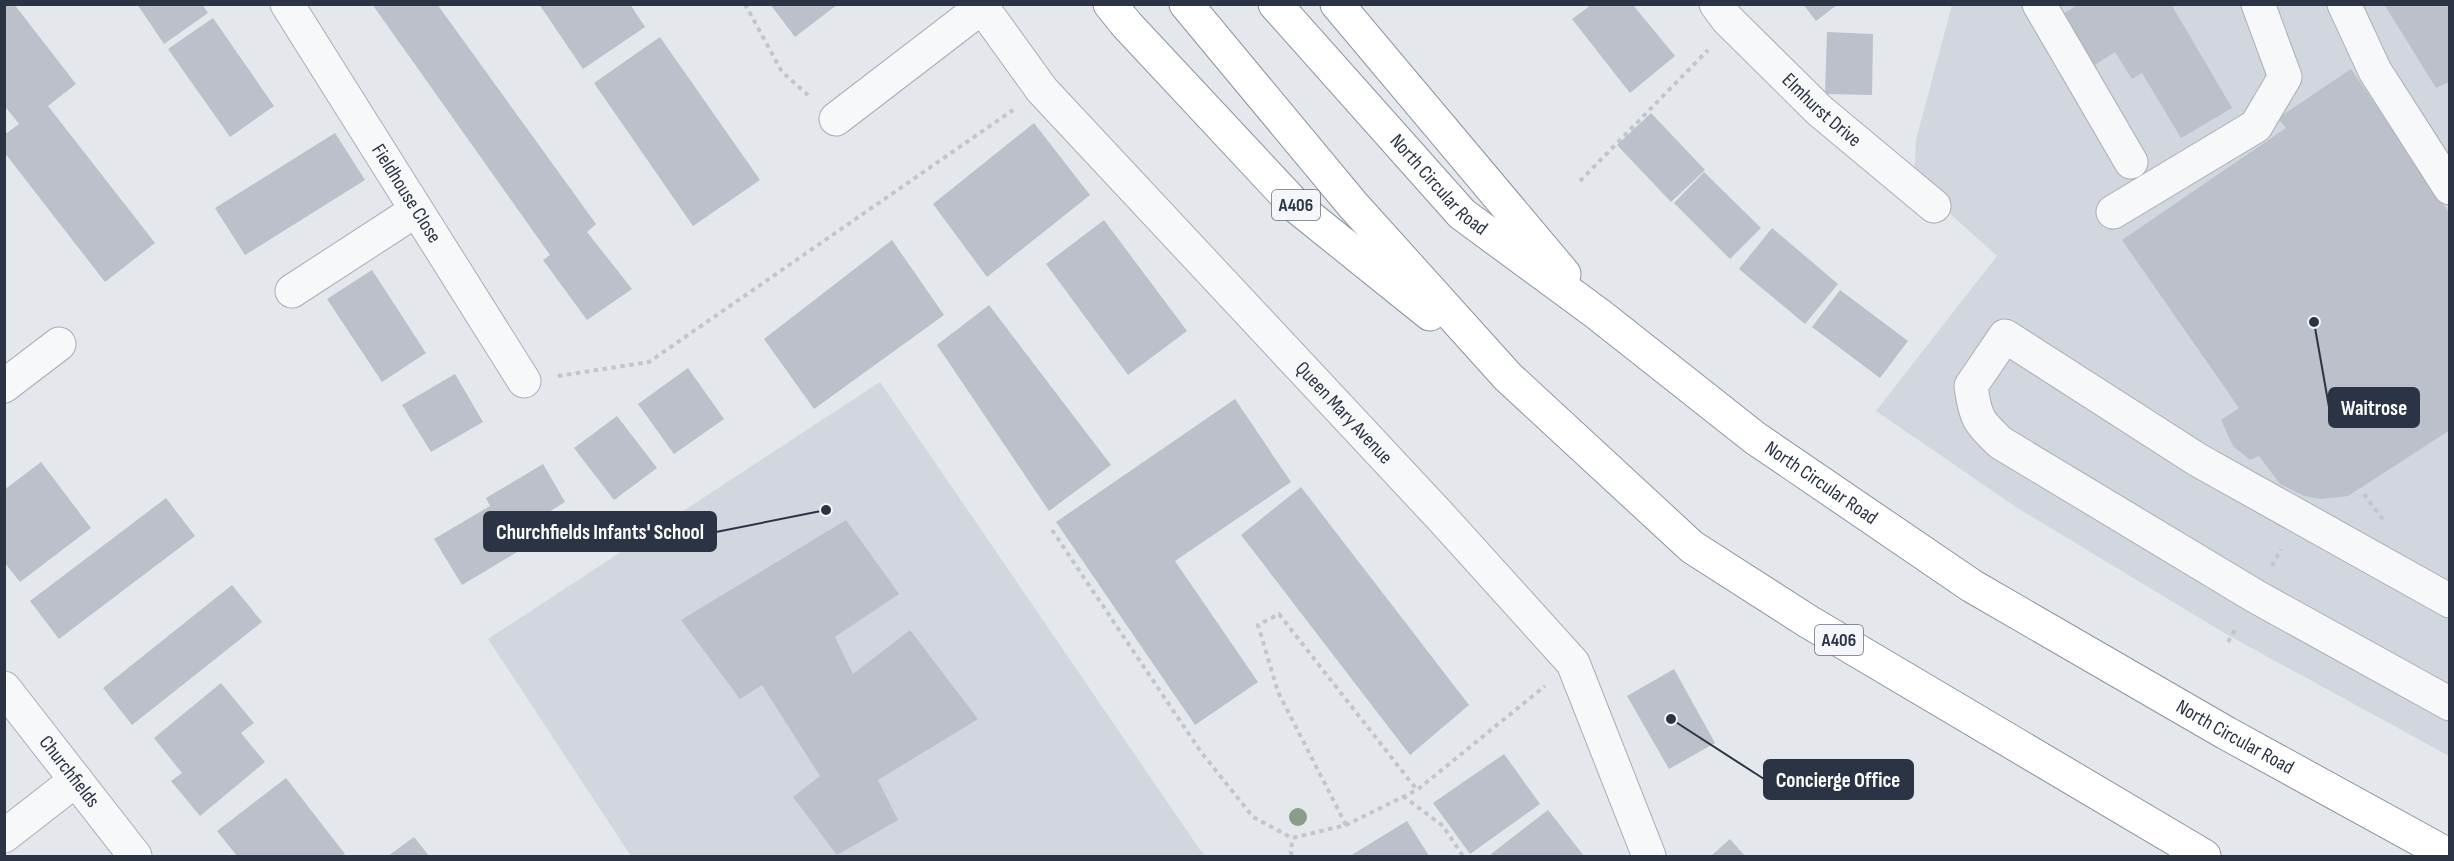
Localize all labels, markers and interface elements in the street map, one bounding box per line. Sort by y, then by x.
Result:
street label: Elmhurst Drive [1777,68,1866,152]
street label: North Circular Road [1385,129,1492,241]
street label: Fieldhouse Close [366,140,446,248]
road number: A406 [1272,190,1320,220]
street label: Queen Mary Avenue [1290,357,1397,469]
callout: Waitrose [2329,388,2419,427]
text: Waitrose [2341,396,2407,421]
street label: North Circular Road [1760,436,1882,530]
callout: Churchfields Infants' School [484,512,716,551]
text: Churchfields Infants' School [496,520,704,545]
road number: A406 [1815,625,1863,655]
street label: North Circular Road [2172,695,2298,780]
street label: Churchfields [34,731,105,812]
callout: Concierge Office [1764,760,1913,799]
text: Concierge Office [1776,768,1900,793]

